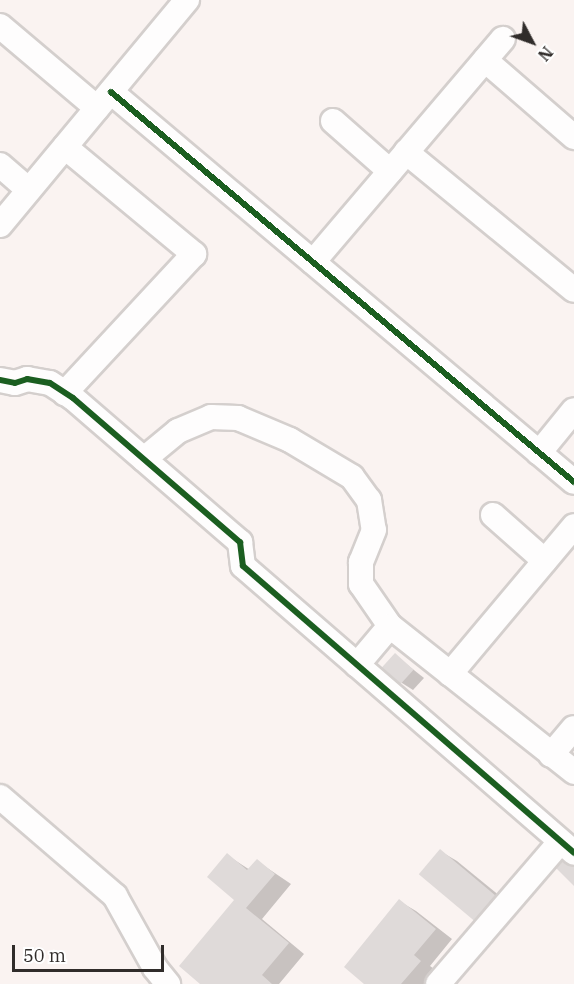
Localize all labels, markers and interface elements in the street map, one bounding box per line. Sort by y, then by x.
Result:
north arrow [502,12,562,72]
text: N [534,42,557,65]
scale bar [15,933,166,971]
text: 50 m [23,944,66,967]

